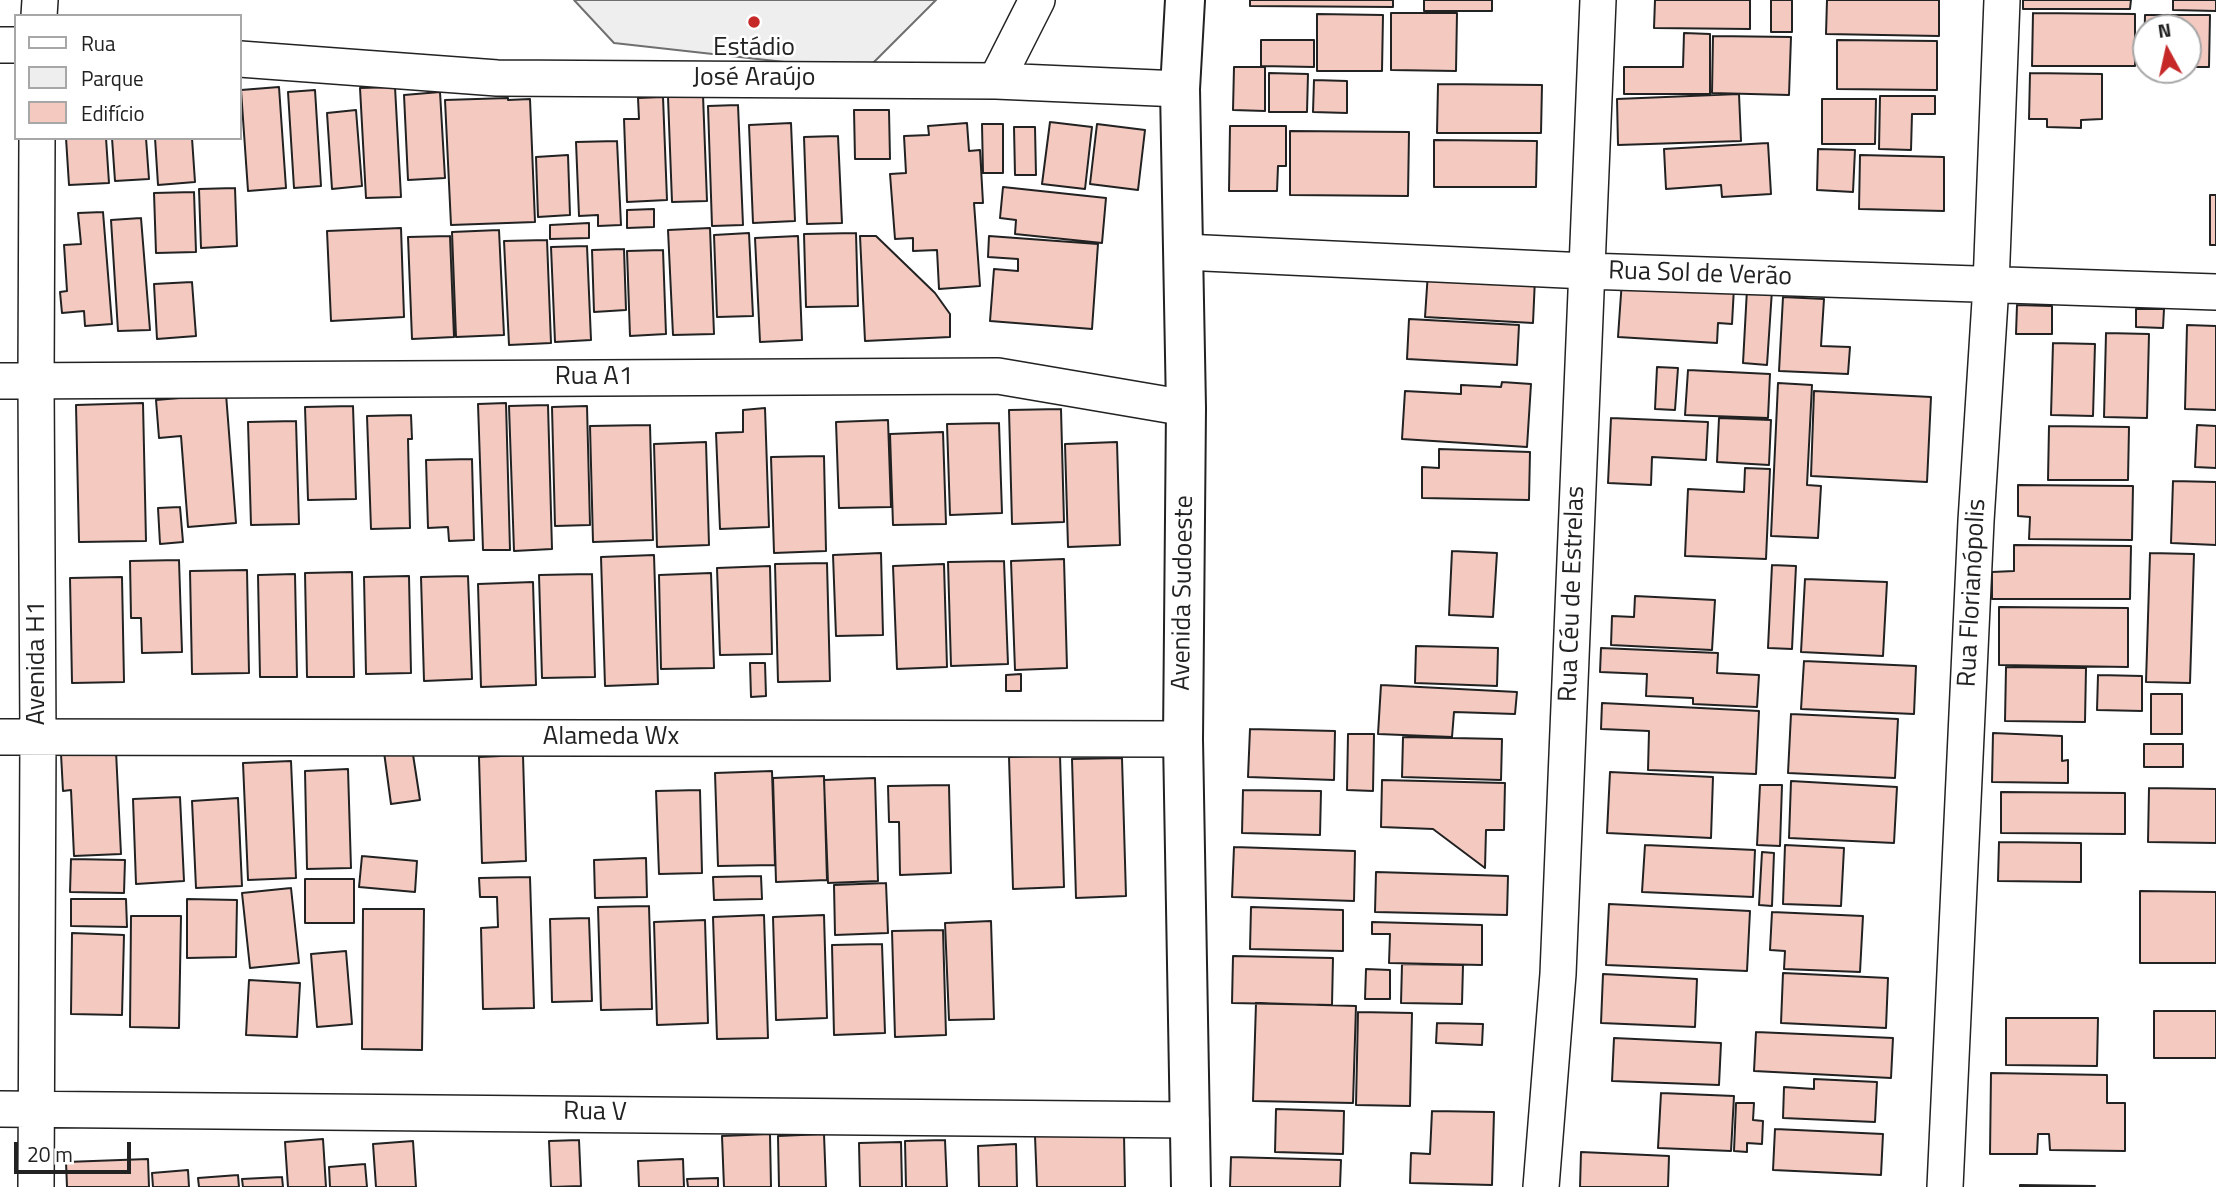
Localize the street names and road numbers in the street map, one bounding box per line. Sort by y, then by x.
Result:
street label: Rua Sol de Verão [1608,256,1792,294]
street label: Rua A1 [555,362,633,394]
street label: Rua Céu de Estrelas [1554,485,1592,703]
street label: Avenida Sudoeste [1167,495,1201,691]
street label: Rua Florianópolis [1952,498,1994,688]
street label: Avenida H1 [22,601,54,725]
street label: Alameda Wx [543,722,679,754]
street label: Rua V [563,1097,627,1129]

